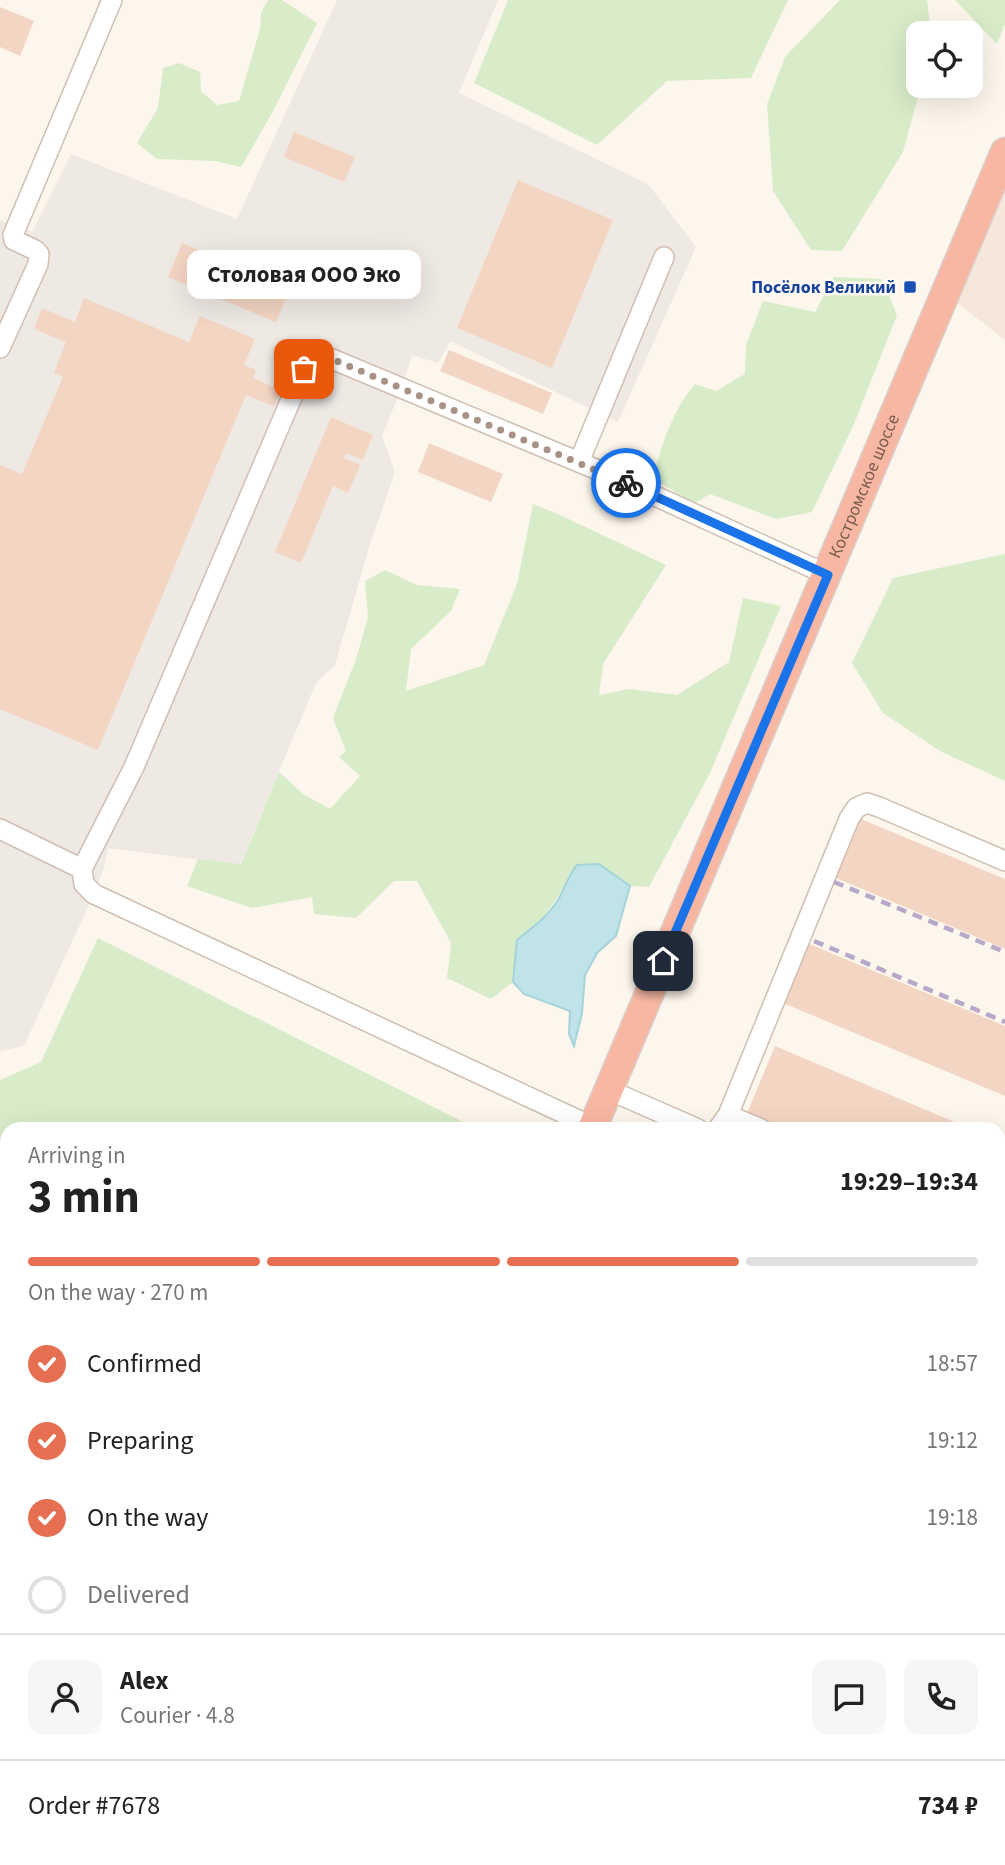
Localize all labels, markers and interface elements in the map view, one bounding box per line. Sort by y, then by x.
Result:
map controls [906,21,983,98]
button: locate [906,21,983,98]
callout: Столовая ООО Эко [187,250,421,299]
text: Столовая ООО Эко [207,258,401,291]
place label: Посёлок Великий [751,275,896,300]
marker: Посёлок Великий [902,279,918,295]
pin [274,339,334,399]
icon: bag [285,350,323,388]
street label: Костромское шоссе [823,410,906,562]
courier [591,448,661,518]
icon: bike [607,464,645,502]
pin [633,931,693,991]
icon: home [644,942,682,980]
text: Arriving in [28,1139,126,1172]
text: 19:29–19:34 [840,1163,978,1200]
text: 3 min [28,1165,140,1230]
text: On the way · 270 m [28,1276,208,1309]
icon: check [28,1345,66,1383]
text: Confirmed [87,1345,202,1382]
text: 18:57 [927,1347,978,1380]
icon: check [28,1422,66,1460]
text: Preparing [87,1422,193,1459]
text: 19:12 [927,1424,978,1457]
icon: check [28,1499,66,1537]
text: On the way [87,1499,208,1536]
text: 19:18 [927,1501,978,1534]
text: Delivered [87,1576,190,1613]
button: person [28,1660,102,1734]
button: chat [812,1660,886,1734]
button: phone [904,1660,978,1734]
text: Alex [120,1662,169,1699]
text: Courier · 4.8 [120,1699,235,1732]
text: Order #7678 [28,1787,160,1824]
text: 734 ₽ [918,1787,978,1824]

